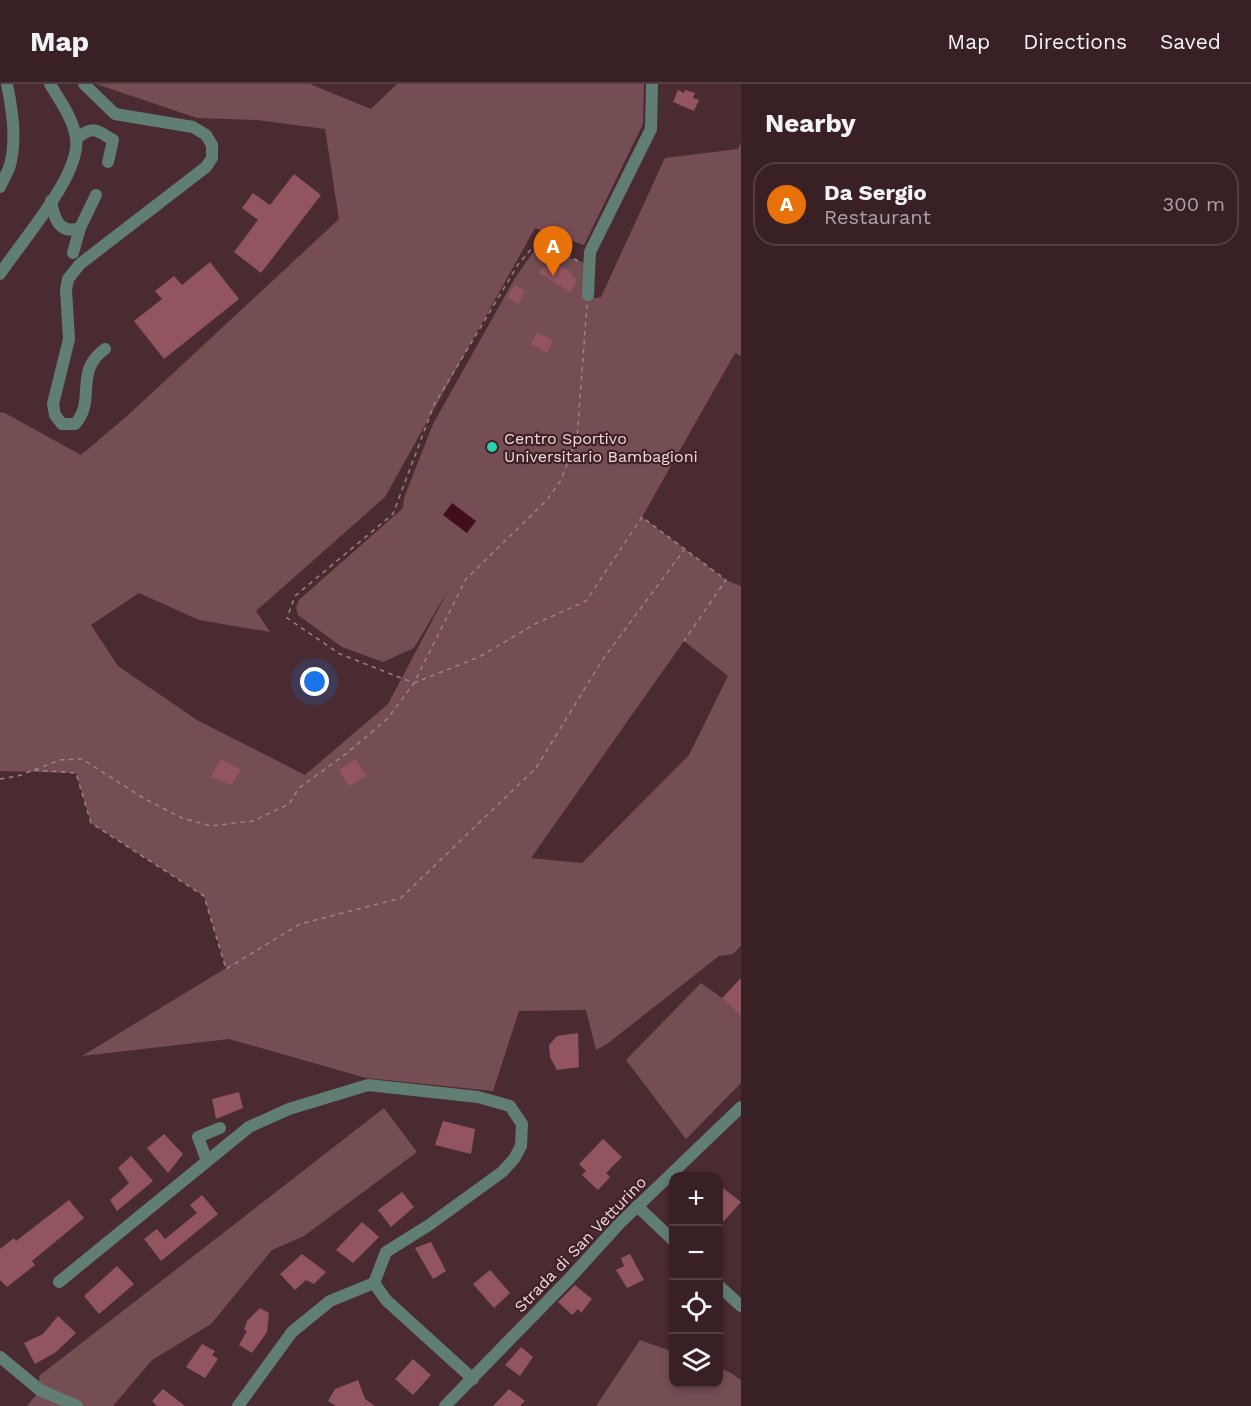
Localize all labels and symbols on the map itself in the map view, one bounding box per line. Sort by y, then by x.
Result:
pin: A [534,226,572,276]
place label: Centro Sportivo Universitario Bambagioni [504,429,698,466]
marker: Centro Sportivo Universitario Bambagioni [485,440,499,454]
your location [300,667,329,696]
street label: Strada di San Vetturino [511,1173,650,1316]

